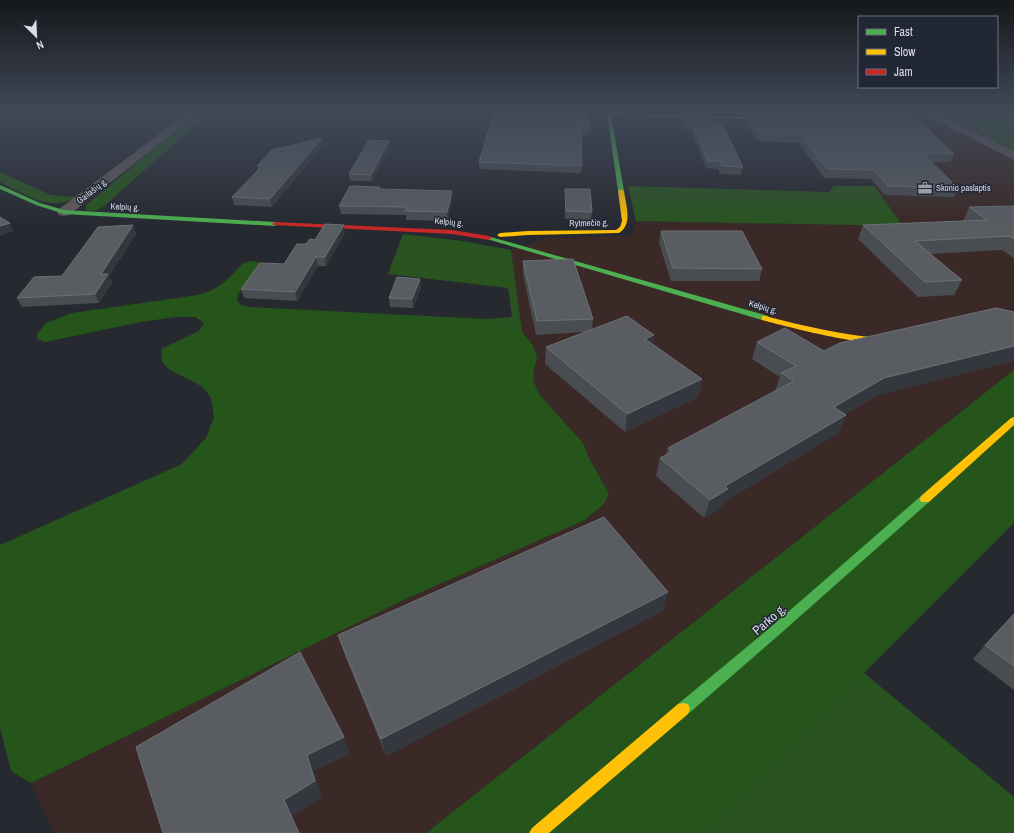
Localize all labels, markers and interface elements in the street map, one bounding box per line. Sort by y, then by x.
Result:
north arrow [16,16,56,56]
legend [858,16,998,88]
text: Fast [894,24,913,40]
text: N [34,37,46,53]
text: Slow [894,44,916,60]
text: Jam [894,64,913,80]
street label: Gailašių g. [74,175,110,207]
office icon: Skonio paslaptis [917,180,933,196]
place label: Skonio paslaptis [936,182,991,194]
street label: Kelpių g. [110,200,140,214]
street label: Kelpių g. [434,215,464,229]
street label: Rytmečio g. [569,217,609,229]
street label: Kelpių g. [747,297,779,317]
street label: Parko g. [749,600,790,639]

